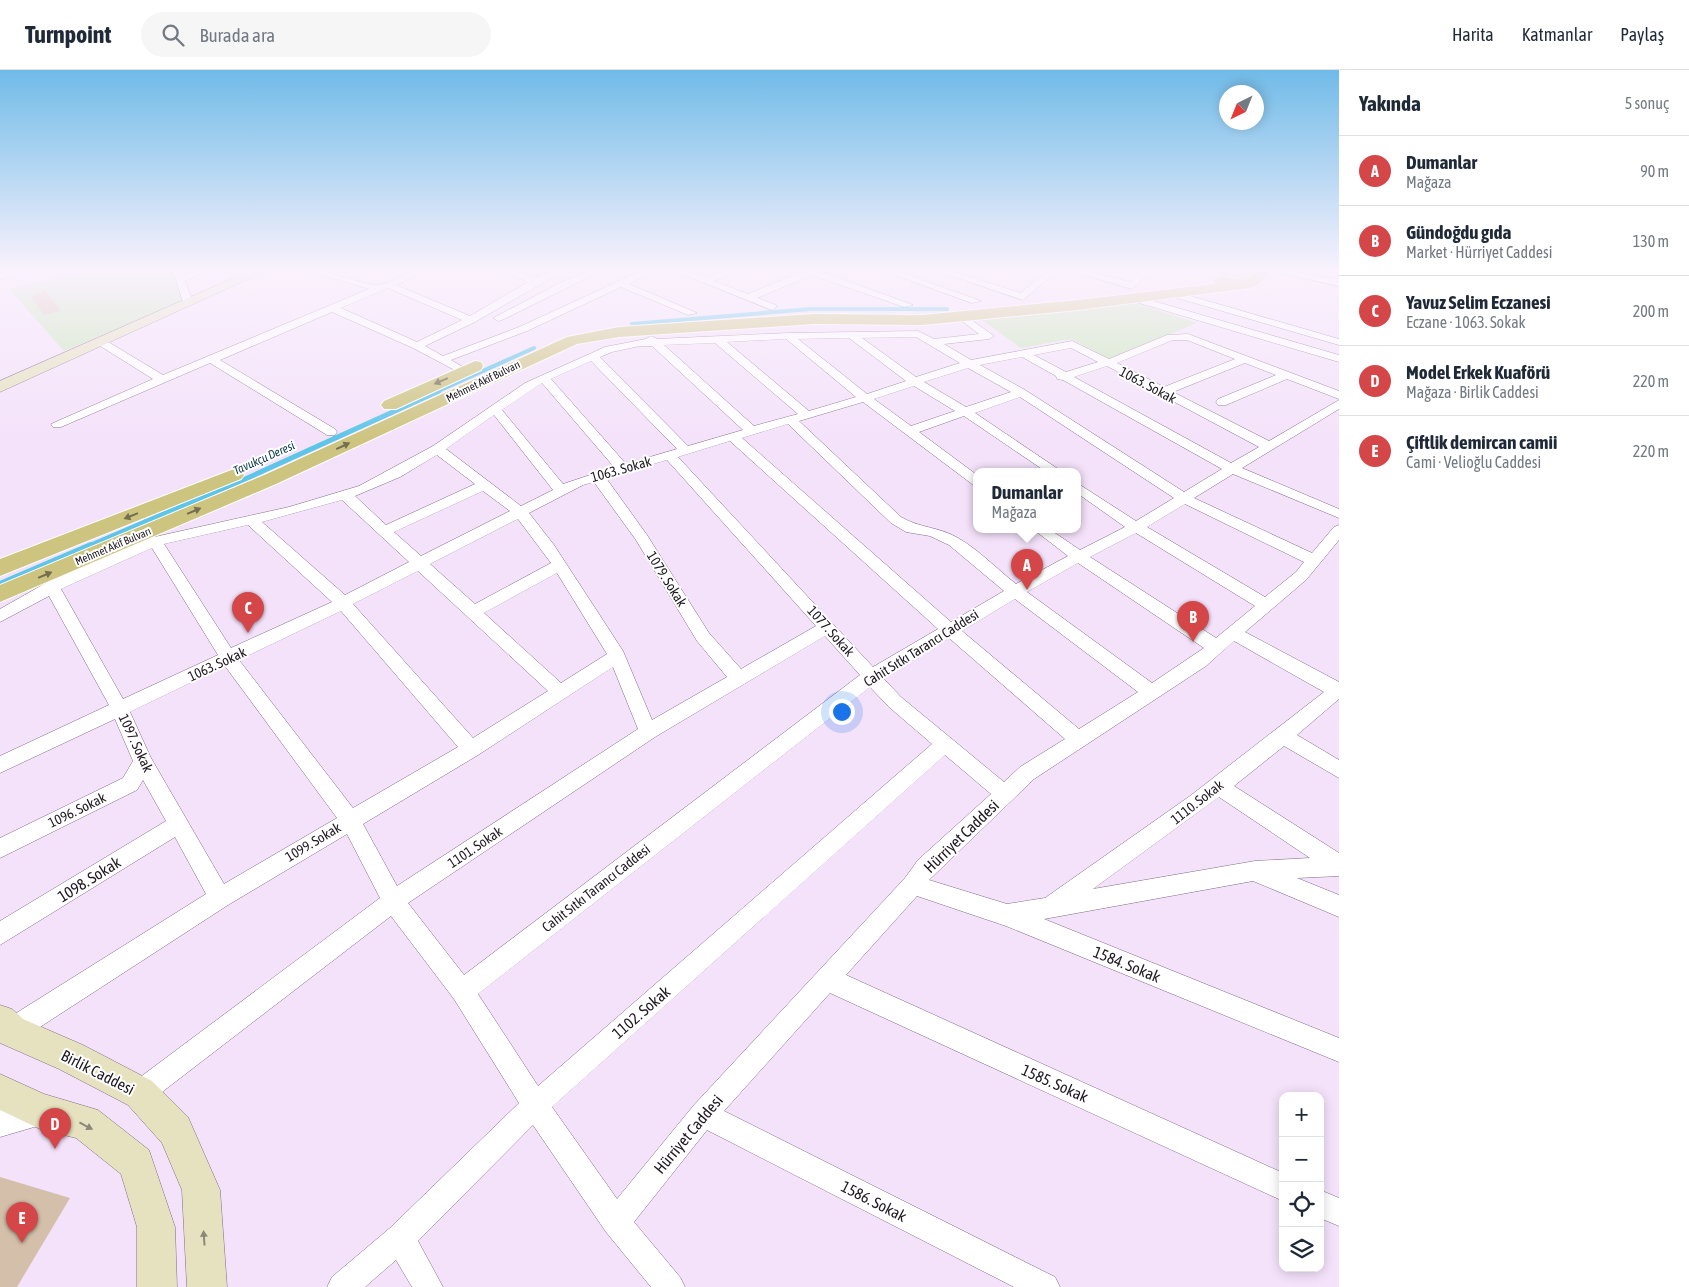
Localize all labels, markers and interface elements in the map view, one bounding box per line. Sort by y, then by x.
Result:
search box [141,12,491,57]
text: Turnpoint [25,21,111,48]
icon: search [159,21,187,49]
text: Burada ara [199,24,275,46]
text: Harita [1452,24,1494,45]
text: Katmanlar [1522,24,1592,45]
text: Paylaş [1620,24,1664,45]
north arrow [1219,85,1264,130]
text: Yakında [1359,91,1421,115]
text: 5 sonuç [1625,94,1669,112]
text: Dumanlar [1406,151,1477,173]
text: A [1371,162,1379,180]
text: 90 m [1640,162,1669,180]
text: Mağaza [1406,173,1451,191]
text: Gündoğdu gıda [1406,221,1511,243]
text: B [1371,232,1379,250]
text: 130 m [1633,232,1669,250]
text: Market · Hürriyet Caddesi [1406,243,1552,261]
text: Yavuz Selim Eczanesi [1406,291,1551,313]
text: C [1371,302,1379,320]
text: 200 m [1633,302,1669,320]
text: Eczane · 1063. Sokak [1406,313,1526,331]
street label: Mehmet Akif Bulvarı [444,358,522,404]
text: Model Erkek Kuaförü [1406,361,1550,383]
street label: 1063. Sokak [1117,363,1179,407]
text: D [1371,372,1379,390]
text: 220 m [1633,372,1669,390]
one-way arrow [434,378,448,386]
text: Mağaza · Birlik Caddesi [1406,383,1539,401]
text: Çiftlik demircan camii [1406,431,1557,453]
water label: Tavukçu Deresi [231,438,297,478]
one-way arrow [336,442,350,450]
text: E [1372,442,1378,460]
text: 220 m [1633,442,1669,460]
street label: 1063. Sokak [589,453,653,485]
text: Cami · Velioğlu Caddesi [1406,453,1541,471]
popup [973,468,1081,533]
text: Dumanlar [991,481,1063,503]
text: Mağaza [991,503,1037,521]
one-way arrow [187,507,201,515]
one-way arrow [124,513,139,520]
street label: Mehmet Akif Bulvarı [73,525,153,567]
street label: 1079. Sokak [644,548,690,610]
pin: A [1011,549,1043,590]
one-way arrow [38,570,52,578]
pin: C [232,592,264,633]
pin: B [1177,601,1209,642]
street label: 1077. Sokak [804,603,858,659]
street label: Cahit Sıtkı Tarancı Caddesi [861,606,981,690]
street label: 1063. Sokak [186,644,248,684]
your location [829,699,855,725]
street label: 1097. Sokak [116,712,156,774]
street label: 1110. Sokak [1168,777,1226,827]
street label: 1096. Sokak [46,789,108,831]
street label: Hürriyet Caddesi [920,796,1003,877]
street label: 1099. Sokak [282,819,344,865]
street label: 1101. Sokak [445,823,505,871]
street label: Cahit Sıtkı Tarancı Caddesi [539,841,653,935]
street label: 1098. Sokak [54,853,124,905]
street label: 1584. Sokak [1091,942,1163,986]
street label: 1102. Sokak [608,982,674,1042]
street label: Birlik Caddesi [58,1046,138,1098]
street label: 1585. Sokak [1019,1060,1091,1106]
street label: Hürriyet Caddesi [650,1091,727,1178]
map controls [1279,1092,1324,1272]
button: + [1279,1092,1324,1137]
pin: D [39,1108,71,1149]
one-way arrow [79,1122,93,1130]
button: − [1279,1137,1324,1182]
street label: 1586. Sokak [838,1177,910,1225]
button: locate [1279,1182,1324,1227]
pin: E [6,1202,38,1243]
button: layers [1279,1227,1324,1272]
one-way arrow [199,1230,207,1246]

